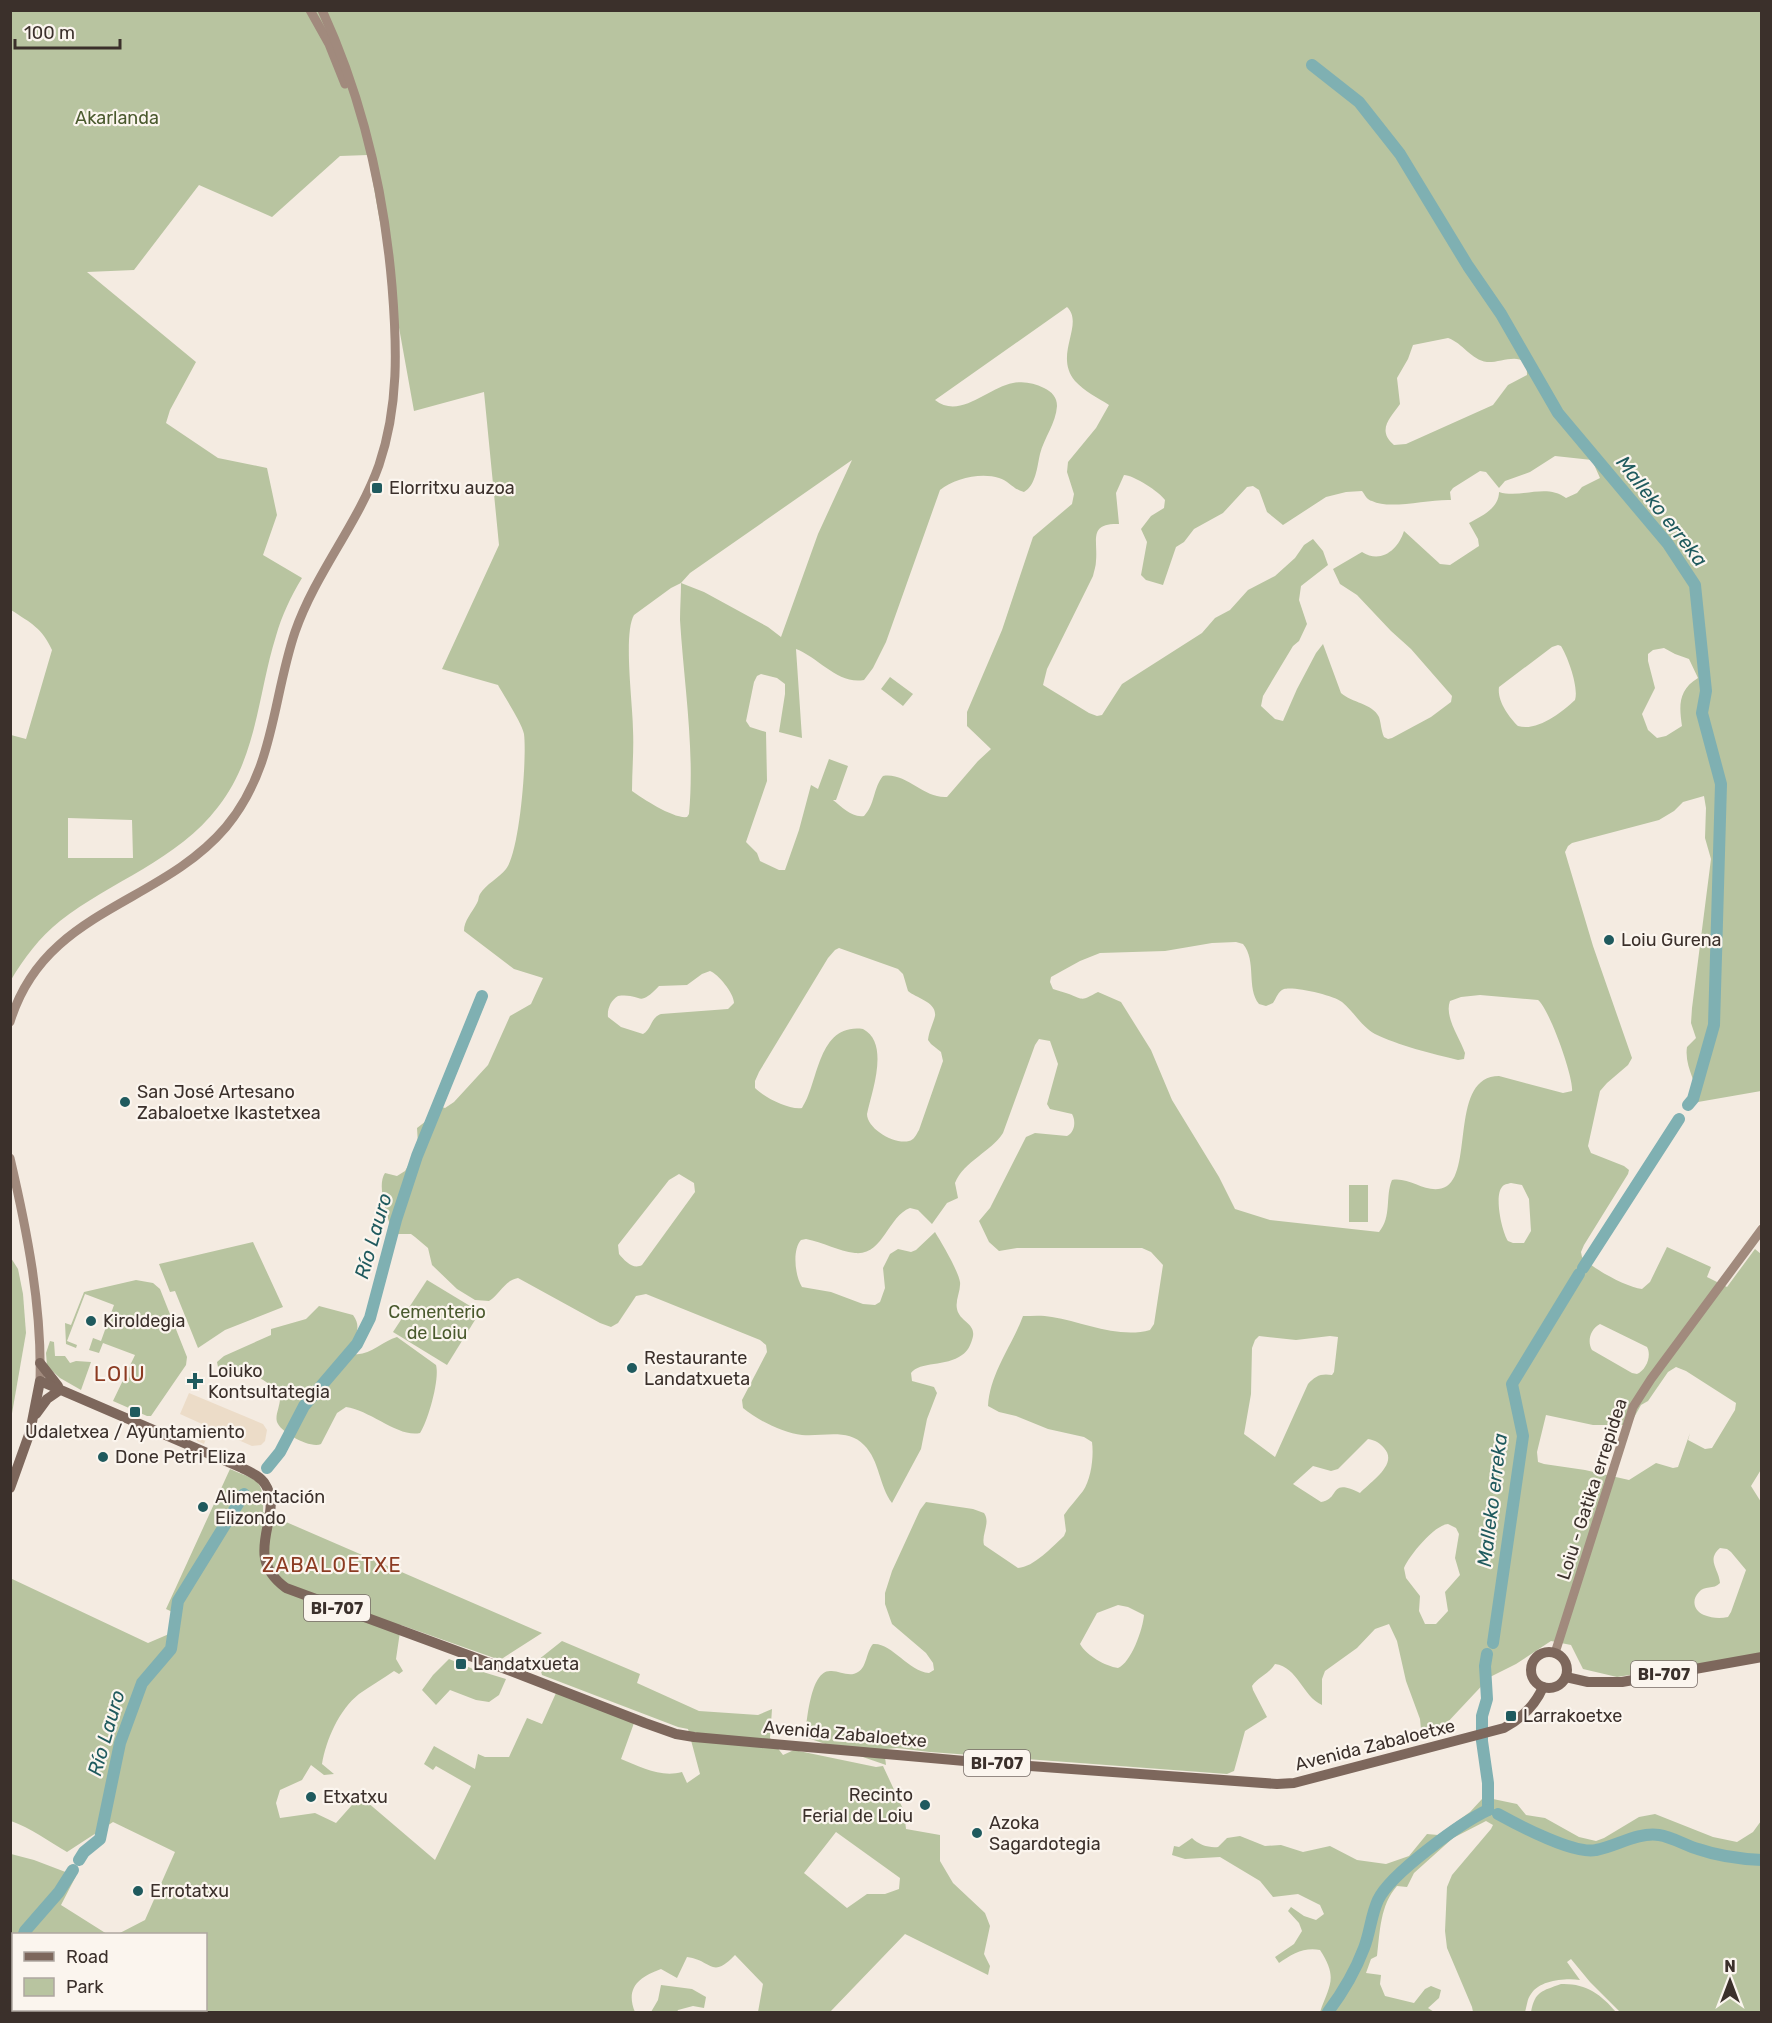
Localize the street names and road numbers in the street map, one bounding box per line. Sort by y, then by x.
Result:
street label: Loiu - Gatika errepidea [1552,1396,1632,1582]
road number: BI-707 [304,1595,370,1621]
road number: BI-707 [1631,1661,1697,1687]
street label: Avenida Zabaloetxe [1293,1714,1457,1776]
street label: Avenida Zabaloetxe [762,1716,928,1752]
road number: BI-707 [964,1750,1030,1776]

